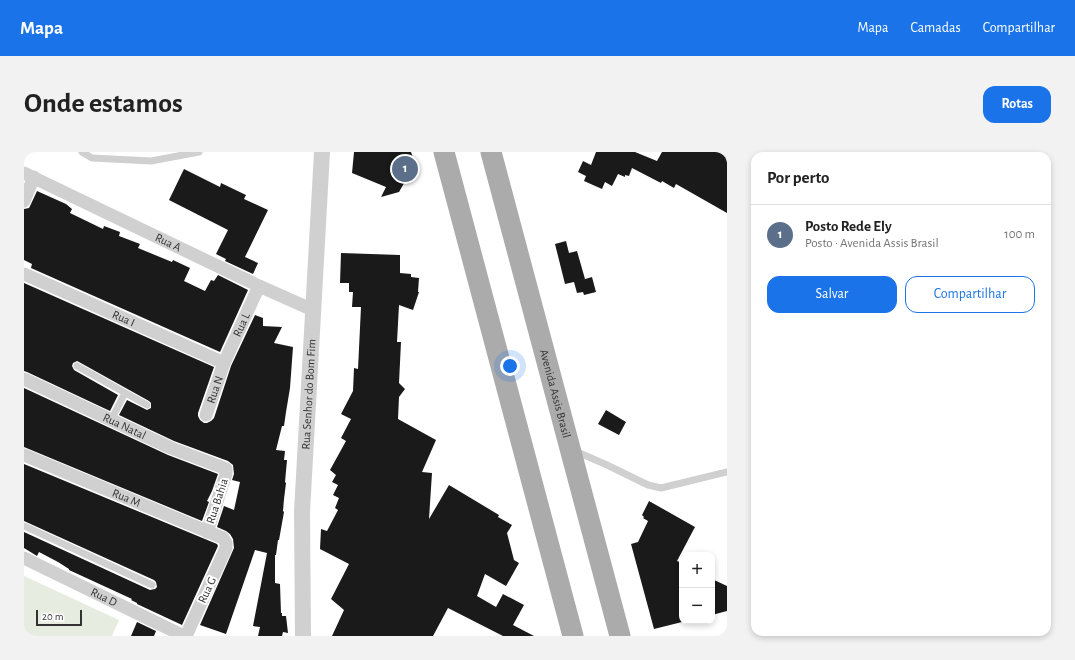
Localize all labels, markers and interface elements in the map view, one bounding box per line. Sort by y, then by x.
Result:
text: Mapa [20,19,63,38]
text: Mapa [858,21,888,35]
text: Camadas [910,21,961,35]
text: Compartilhar [983,21,1055,35]
button: Rotas [983,86,1051,123]
text: Onde estamos [24,90,183,118]
pin: 1 [392,154,418,184]
text: Por perto [767,169,830,186]
text: Posto Rede Ely [805,219,892,234]
text: 1 [778,228,782,241]
text: 100 m [1004,228,1035,241]
street label: Rua A [153,231,183,254]
text: Posto · Avenida Assis Brasil [805,237,939,250]
button: Salvar [767,276,897,313]
button: Compartilhar [905,276,1035,313]
street label: Rua I [111,308,137,329]
street label: Rua L [231,311,252,339]
street label: Rua Senhor do Bom Fim [299,339,318,450]
street label: Avenida Assis Brasil [538,348,573,439]
your location [500,356,520,376]
street label: Rua N [205,374,225,405]
street label: Rua Natal [101,411,148,441]
street label: Rua Bahia [204,476,230,525]
street label: Rua M [111,487,142,509]
map controls [679,552,715,624]
button: + [679,552,715,588]
street label: Rua G [196,575,218,605]
street label: Rua D [89,586,119,609]
button: − [679,588,715,624]
scale bar [36,608,82,627]
text: 20 m [42,611,63,622]

